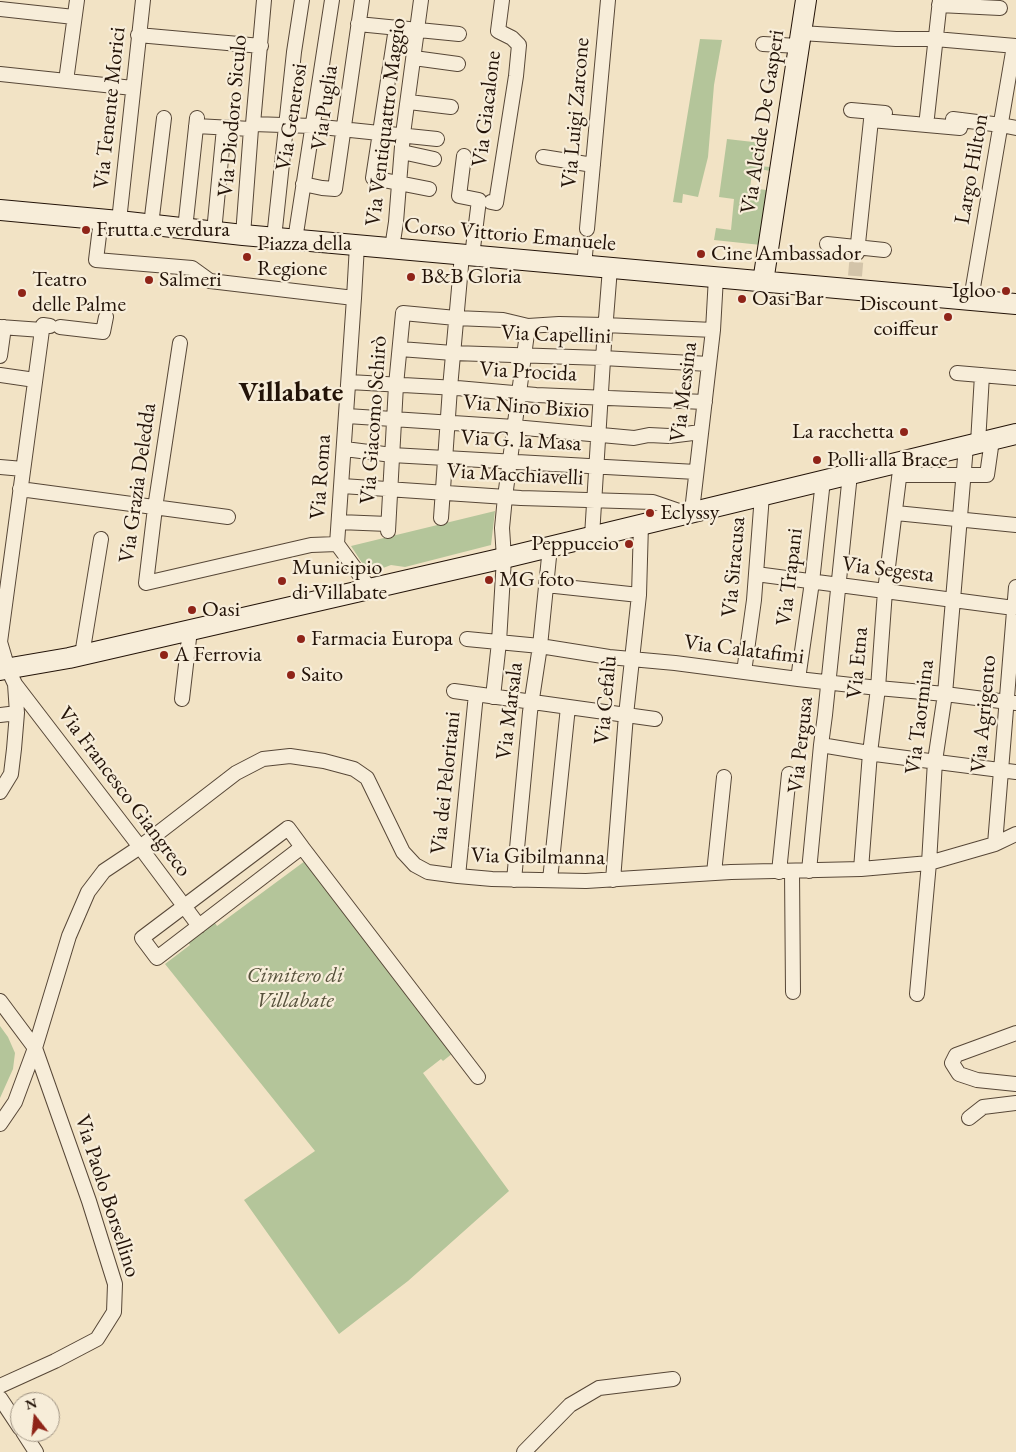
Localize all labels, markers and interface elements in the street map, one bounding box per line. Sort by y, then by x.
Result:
street label: Via Ventiquattro Maggio [360,16,412,228]
street label: Via Tenente Morici [88,26,132,190]
street label: Via Alcide De Gasperi [735,28,791,216]
street label: Via Diodoro Siculo [213,34,253,198]
street label: Via Luigi Zarcone [556,37,596,189]
street label: Via Giacalone [467,49,507,169]
street label: Via Generosi [270,61,314,173]
street label: Via Puglia [306,64,344,152]
street label: Largo Hilton [949,112,995,226]
street label: Corso Vittorio Emanuele [403,213,617,257]
place label: Frutta e verdura [96,217,230,243]
marker: Frutta e verdura [80,224,92,236]
place label: Piazza della Regione [257,231,352,282]
place label: Cine Ambassador [711,241,861,267]
marker: Cine Ambassador [695,248,707,260]
marker: Piazza della Regione [241,251,253,263]
place label: B&B Gloria [421,264,522,290]
place label: Teatro delle Palme [32,267,126,318]
place label: Salmeri [159,267,222,293]
marker: B&B Gloria [405,271,417,283]
marker: Salmeri [143,274,155,286]
place label: Igloo [952,278,996,304]
marker: Igloo [1000,285,1012,297]
place label: Oasi Bar [752,286,823,312]
marker: Teatro delle Palme [16,287,28,299]
place label: Discount coiffeur [859,291,938,342]
marker: Oasi Bar [736,293,748,305]
marker: Discount coiffeur [942,311,954,323]
street label: Via Capellini [500,320,612,350]
street label: Via Giacomo Schirò [355,335,393,505]
street label: Via Messina [665,340,703,444]
street label: Via Procida [479,356,577,388]
district label: Villabate [239,376,343,410]
street label: Via Nino Bixio [462,389,590,425]
street label: Via Grazia Deledda [114,401,162,565]
place label: La racchetta [792,419,894,445]
street label: Via G. la Masa [460,425,582,457]
marker: La racchetta [898,426,910,438]
street label: Via Roma [305,433,337,521]
place label: Polli alla Brace [827,447,948,473]
marker: Polli alla Brace [811,454,823,466]
street label: Via Macchiavelli [446,458,584,492]
place label: Eclyssy [660,500,719,526]
marker: Eclyssy [644,507,656,519]
street label: Via Siracusa [716,515,752,619]
street label: Via Trapani [771,527,809,627]
place label: Peppuccio [531,531,619,557]
marker: Peppuccio [623,538,635,550]
street label: Via Segesta [840,551,936,589]
place label: Municipio di Villabate [292,555,387,606]
place label: MG foto [499,567,574,593]
marker: MG foto [483,574,495,586]
marker: Municipio di Villabate [276,575,288,587]
place label: Oasi [202,597,240,623]
marker: Oasi [186,604,198,616]
place label: Farmacia Europa [311,626,453,652]
street label: Via Etna [842,626,874,700]
street label: Via Calatafimi [682,630,806,670]
marker: Farmacia Europa [295,633,307,645]
place label: A Ferrovia [174,642,262,668]
marker: A Ferrovia [158,649,170,661]
street label: Via Cefalù [589,654,623,746]
street label: Via Agrigento [966,654,1002,774]
street label: Via Taormina [900,658,940,776]
street label: Via Marsala [491,661,529,761]
place label: Saito [301,662,343,688]
marker: Saito [285,669,297,681]
street label: Via Pergusa [783,695,819,795]
street label: Via Francesco Giangreco [51,702,197,882]
street label: Via dei Peloritani [425,710,467,856]
street label: Via Gibilmanna [471,843,605,871]
park label: Cimitero di Villabate [247,963,343,1014]
street label: Via Paolo Borsellino [68,1111,146,1281]
north arrow [10,1392,60,1442]
text: N [23,1393,39,1414]

